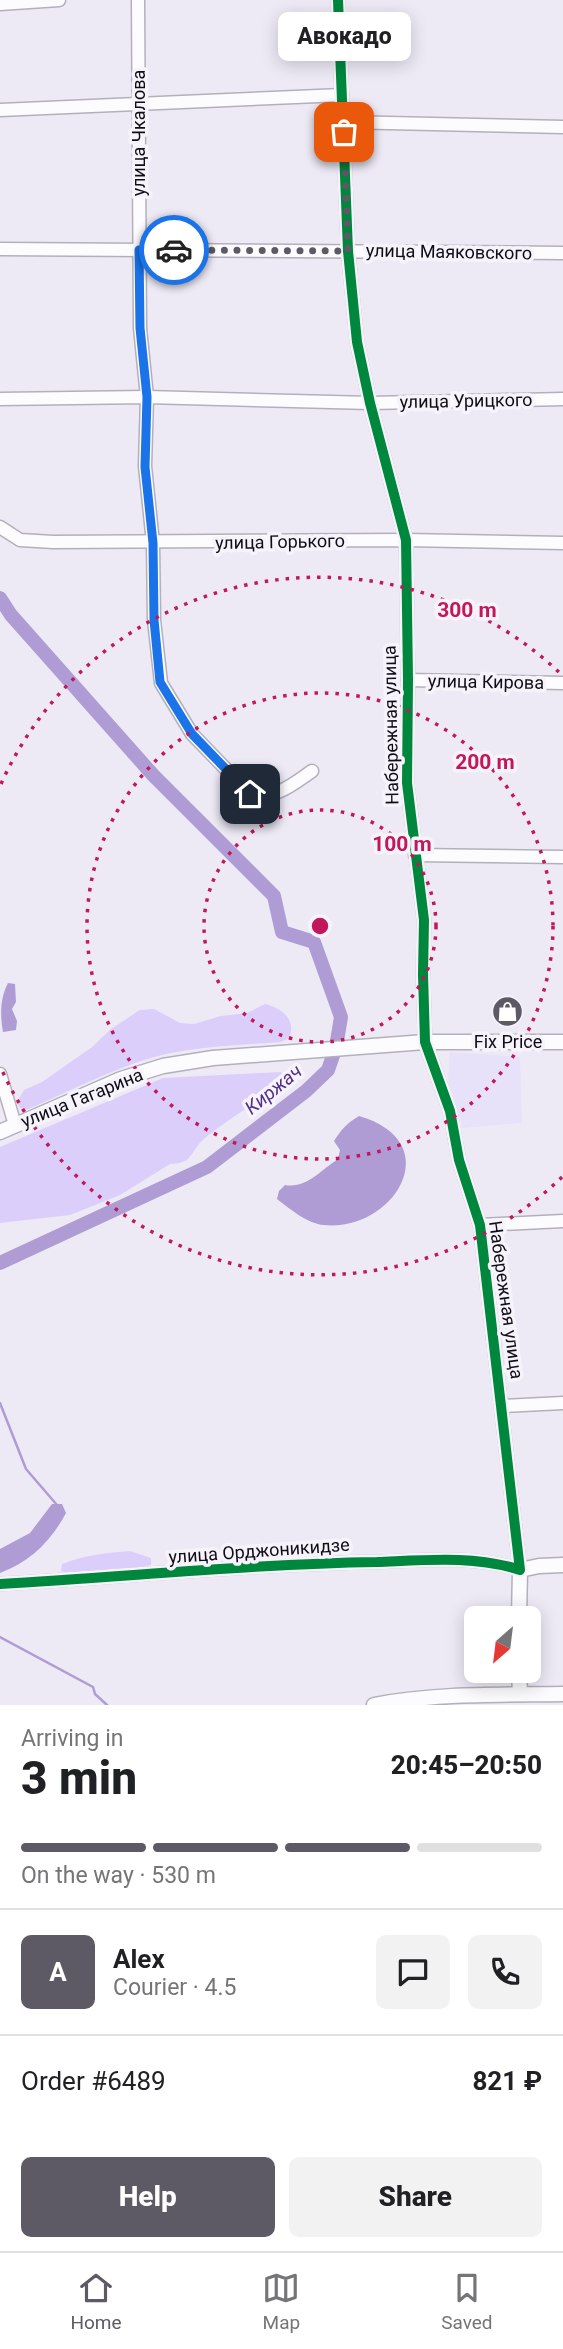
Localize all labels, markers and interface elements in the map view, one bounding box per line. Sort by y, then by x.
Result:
callout: Авокадо [278,13,410,62]
text: Авокадо [297,23,392,50]
street label: улица Чкалова [128,70,149,196]
pin [314,102,374,162]
icon: bag [325,113,363,151]
courier [139,215,209,285]
icon: car [155,231,193,269]
street label: улица Маяковского [366,240,532,263]
street label: улица Урицкого [399,389,533,412]
street label: улица Горького [215,530,345,553]
text: 300 m [437,598,497,622]
street label: Набережная улица [379,645,402,805]
street label: улица Кирова [428,670,544,693]
text: 200 m [455,750,515,774]
pin [220,764,280,824]
icon: home [231,775,269,813]
text: 100 m [372,832,432,856]
centre of rings [308,914,332,938]
shop icon: Fix Price [491,994,525,1028]
place label: Fix Price [474,1031,542,1052]
water label: Киржач [240,1059,306,1119]
street label: улица Гагарина [18,1063,146,1132]
street label: Набережная улица [485,1219,528,1380]
street label: улица Орджоникидзе [168,1534,350,1567]
north arrow [464,1606,541,1684]
map controls [464,1606,541,1683]
text: Arriving in [21,1725,124,1752]
text: 20:45–20:50 [391,1750,542,1780]
text: 3 min [21,1751,137,1805]
text: On the way · 530 m [21,1862,216,1889]
button: chat [376,1935,450,2009]
button: phone [468,1935,542,2009]
text: Alex [113,1944,165,1974]
text: A [49,1957,67,1987]
text: Courier · 4.5 [113,1974,236,2001]
text: Order #6489 [21,2066,166,2096]
text: 821 ₽ [472,2066,542,2096]
button: Help [21,2157,275,2237]
button: Share [289,2157,542,2237]
tab: Home [70,2269,122,2334]
tab: Map [262,2269,300,2334]
tab: Saved [441,2269,493,2334]

